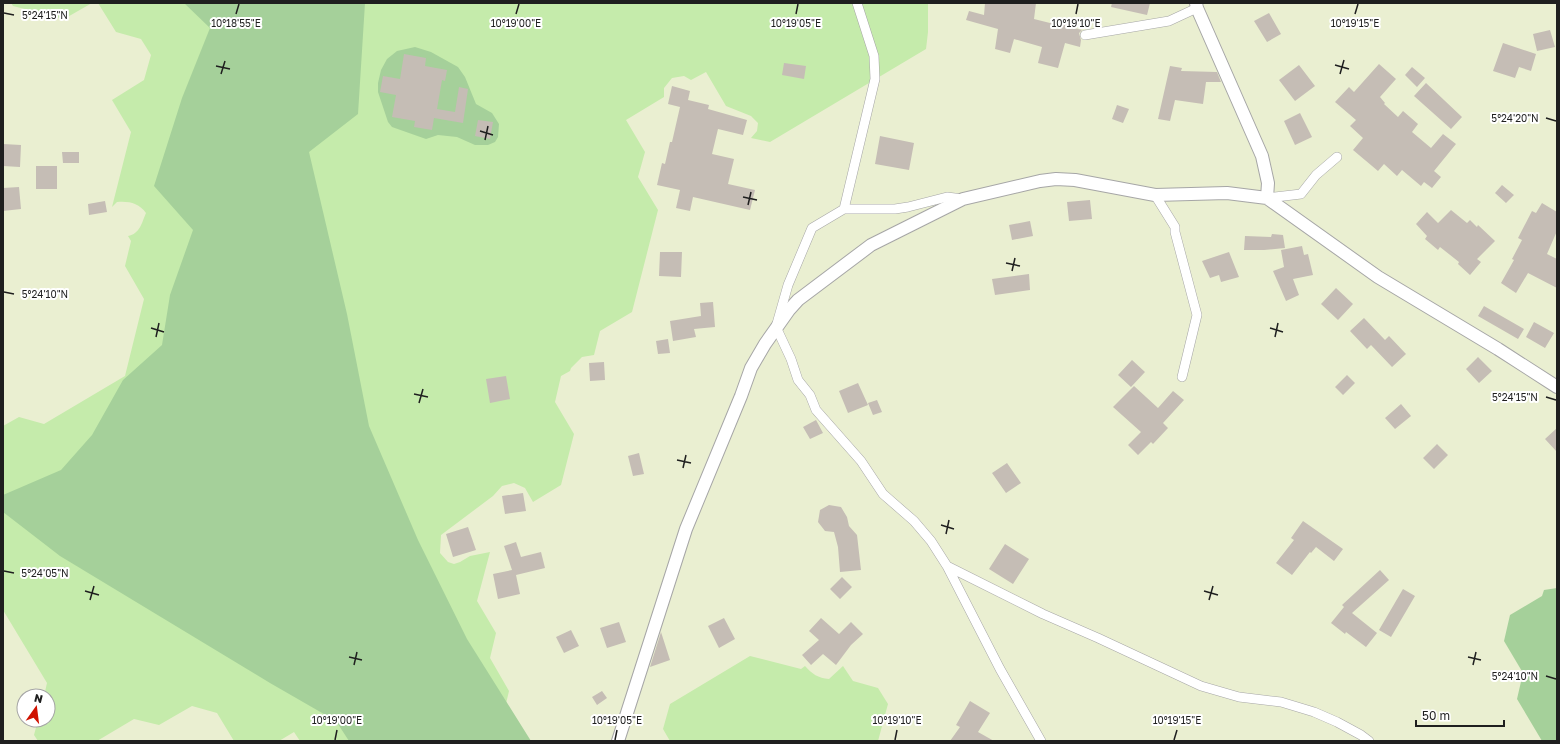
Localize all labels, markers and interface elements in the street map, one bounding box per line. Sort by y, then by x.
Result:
text: 5°24'15"N [22,9,68,21]
text: 10°18'55"E [211,17,261,29]
text: 10°19'00"E [491,17,541,29]
text: 10°19'05"E [771,17,821,29]
text: 10°19'10"E [1051,17,1101,29]
text: 10°19'15"E [1331,17,1379,29]
text: 5°24'20"N [1491,112,1539,124]
text: 5°24'10"N [22,288,68,300]
text: 5°24'15"N [1492,391,1538,403]
text: 5°24'05"N [21,567,69,579]
text: 5°24'10"N [1492,670,1538,682]
north arrow [16,688,56,728]
text: N [33,690,44,705]
scale bar [1416,702,1504,728]
text: 50 m [1422,708,1450,723]
text: 10°19'00"E [312,714,362,726]
text: 10°19'05"E [592,714,642,726]
text: 10°19'10"E [872,714,922,726]
text: 10°19'15"E [1153,714,1201,726]

